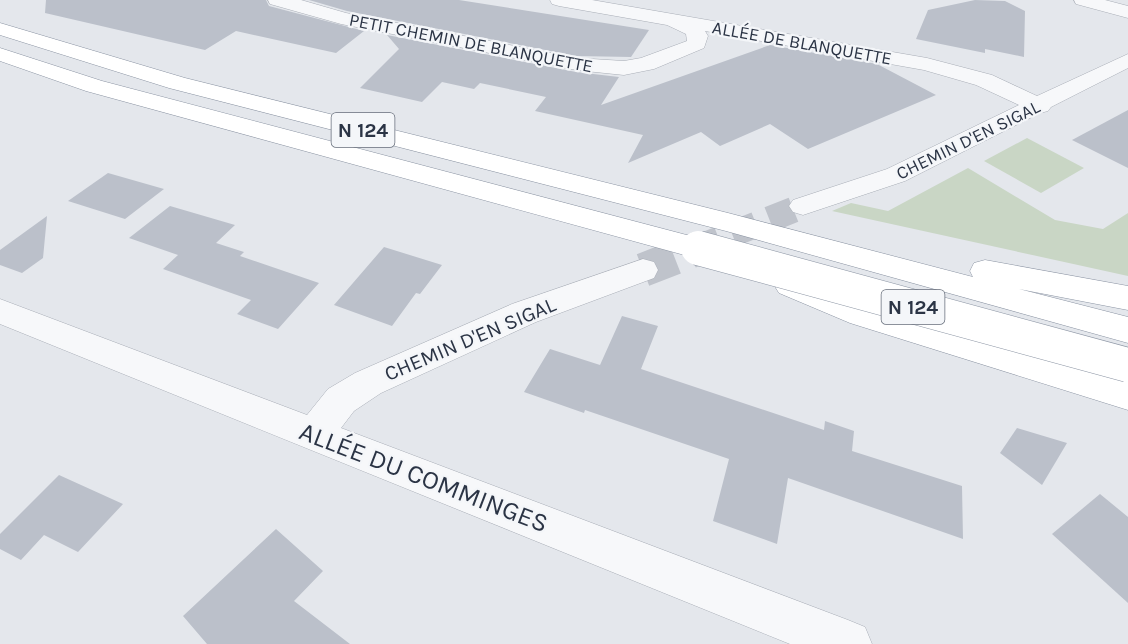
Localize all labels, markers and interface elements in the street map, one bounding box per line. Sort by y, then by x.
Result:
street label: PETIT CHEMIN DE BLANQUETTE [347,9,595,77]
street label: ALLÉE DE BLANQUETTE [711,15,894,70]
street label: CHEMIN D'EN SIGAL [892,95,1044,184]
road number: N 124 [332,113,394,147]
road number: N 124 [882,290,944,324]
street label: CHEMIN D'EN SIGAL [381,292,559,386]
street label: ALLÉE DU COMMINGES [295,415,553,539]

